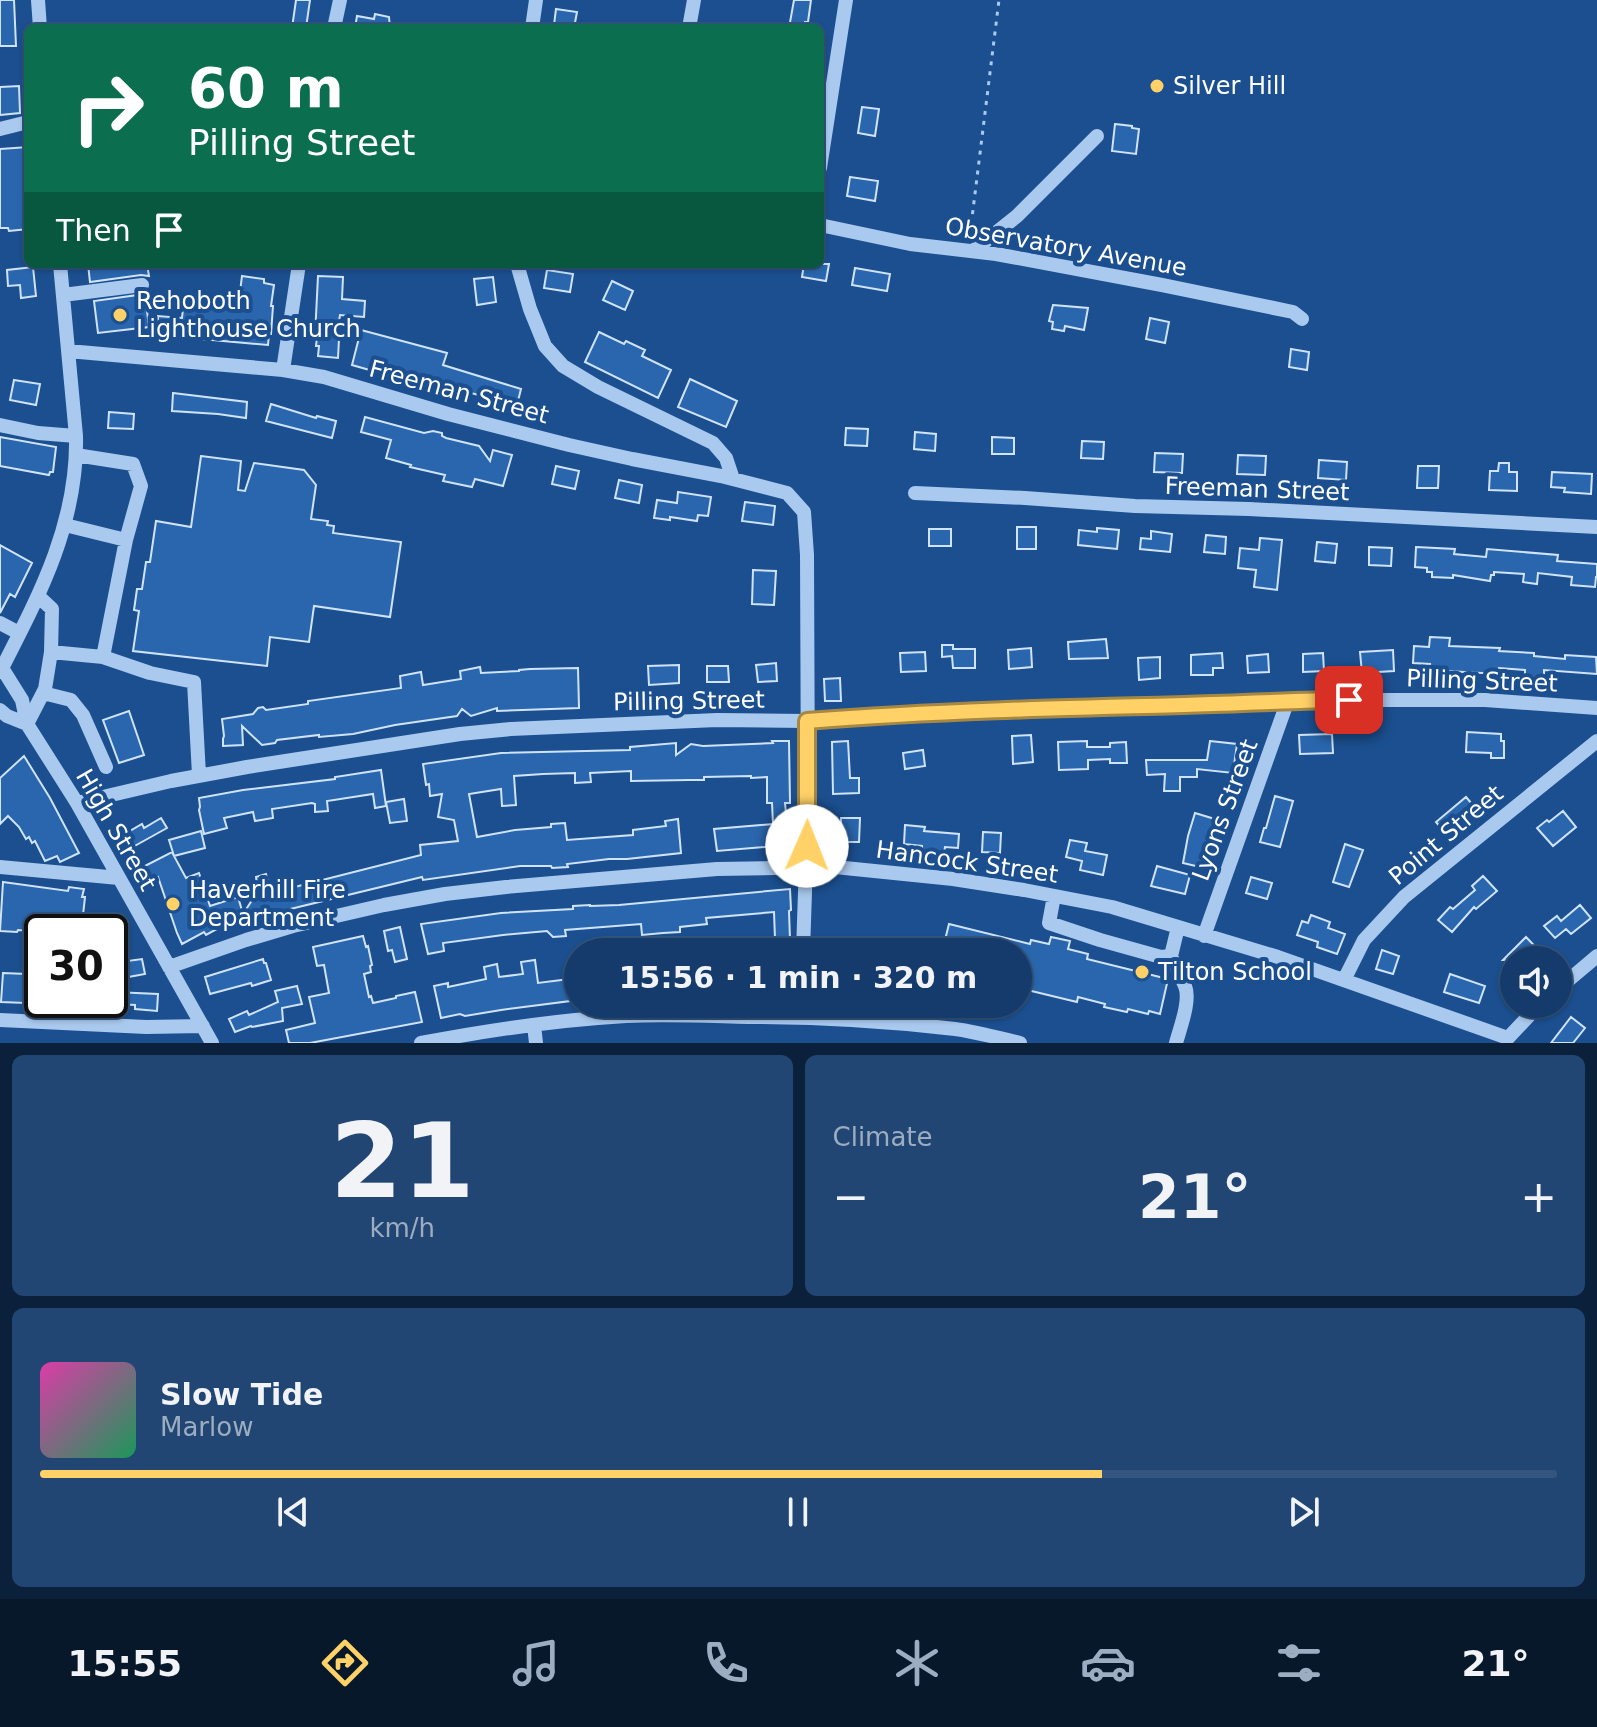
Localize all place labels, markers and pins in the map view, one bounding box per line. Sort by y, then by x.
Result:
place label: Silver Hill [1173,72,1286,100]
marker: Silver Hill [1148,77,1166,95]
place label: Rehoboth Lighthouse Church [136,287,361,343]
marker: Rehoboth Lighthouse Church [111,306,129,324]
pin [1315,666,1383,734]
place label: Haverhill Fire Department [189,876,346,932]
marker: Haverhill Fire Department [164,895,182,913]
place label: Tilton School [1157,958,1312,986]
marker: Tilton School [1133,963,1151,981]

